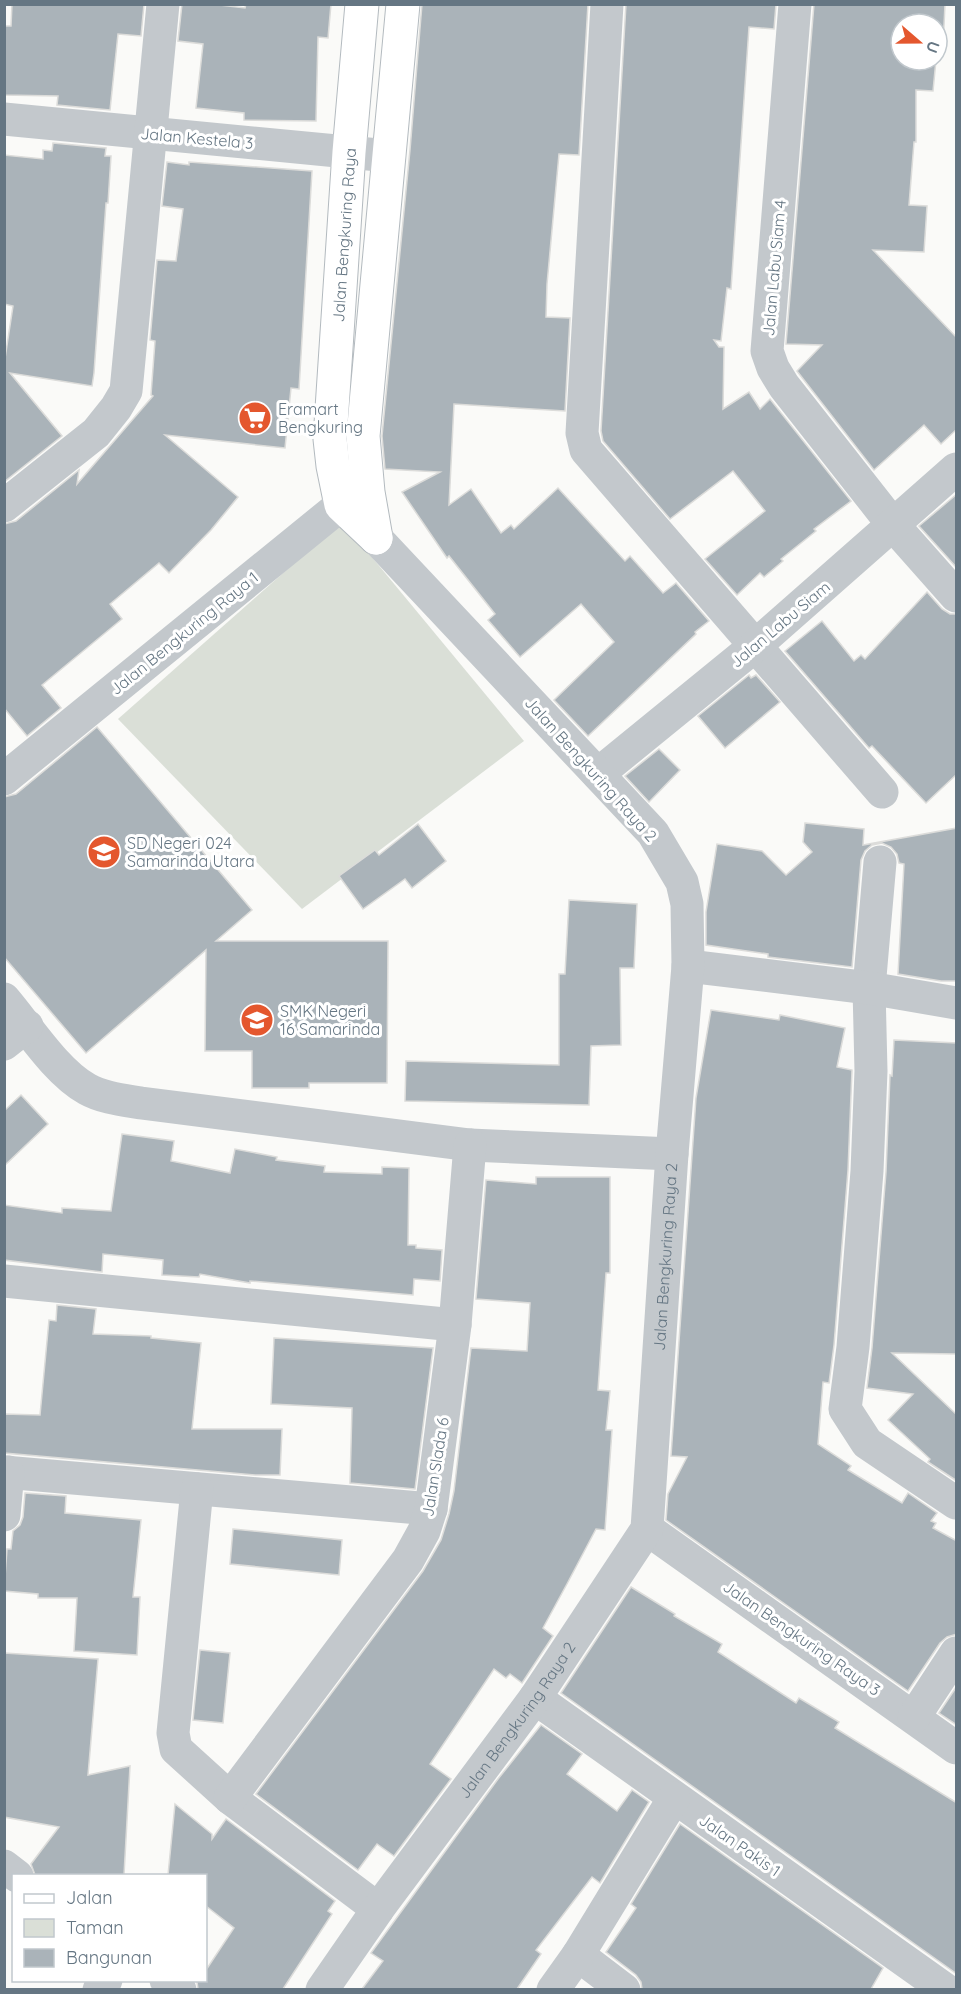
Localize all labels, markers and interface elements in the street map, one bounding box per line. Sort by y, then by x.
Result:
north arrow [889,12,949,72]
text: U [922,38,944,56]
street label: Jalan Kestela 3 [140,123,254,153]
street label: Jalan Bengkuring Raya [328,147,360,323]
street label: Jalan Labu Siam 4 [758,199,790,337]
place label: Eramart Bengkuring [278,399,363,437]
supermarket icon: Eramart Bengkuring [237,400,273,436]
street label: Jalan Bengkuring Raya 1 [106,567,262,699]
street label: Jalan Labu Siam [726,577,834,671]
street label: Jalan Bengkuring Raya 2 [521,693,661,846]
place label: SD Negeri 024 Samarinda Utara [127,833,255,871]
school or university icon: SD Negeri 024 Samarinda Utara [86,834,122,870]
place label: SMK Negeri 16 Samarinda [280,1001,380,1039]
school or university icon: SMK Negeri 16 Samarinda [239,1002,275,1038]
street label: Jalan Bengkuring Raya 2 [649,1162,681,1351]
street label: Jalan Slada 6 [417,1415,453,1518]
street label: Jalan Bengkuring Raya 3 [720,1576,884,1700]
street label: Jalan Bengkuring Raya 2 [454,1638,580,1802]
street label: Jalan Pakis 1 [695,1810,785,1880]
legend [12,1874,207,1982]
text: Jalan [66,1886,113,1909]
text: Taman [66,1916,124,1939]
text: Bangunan [66,1946,152,1969]

